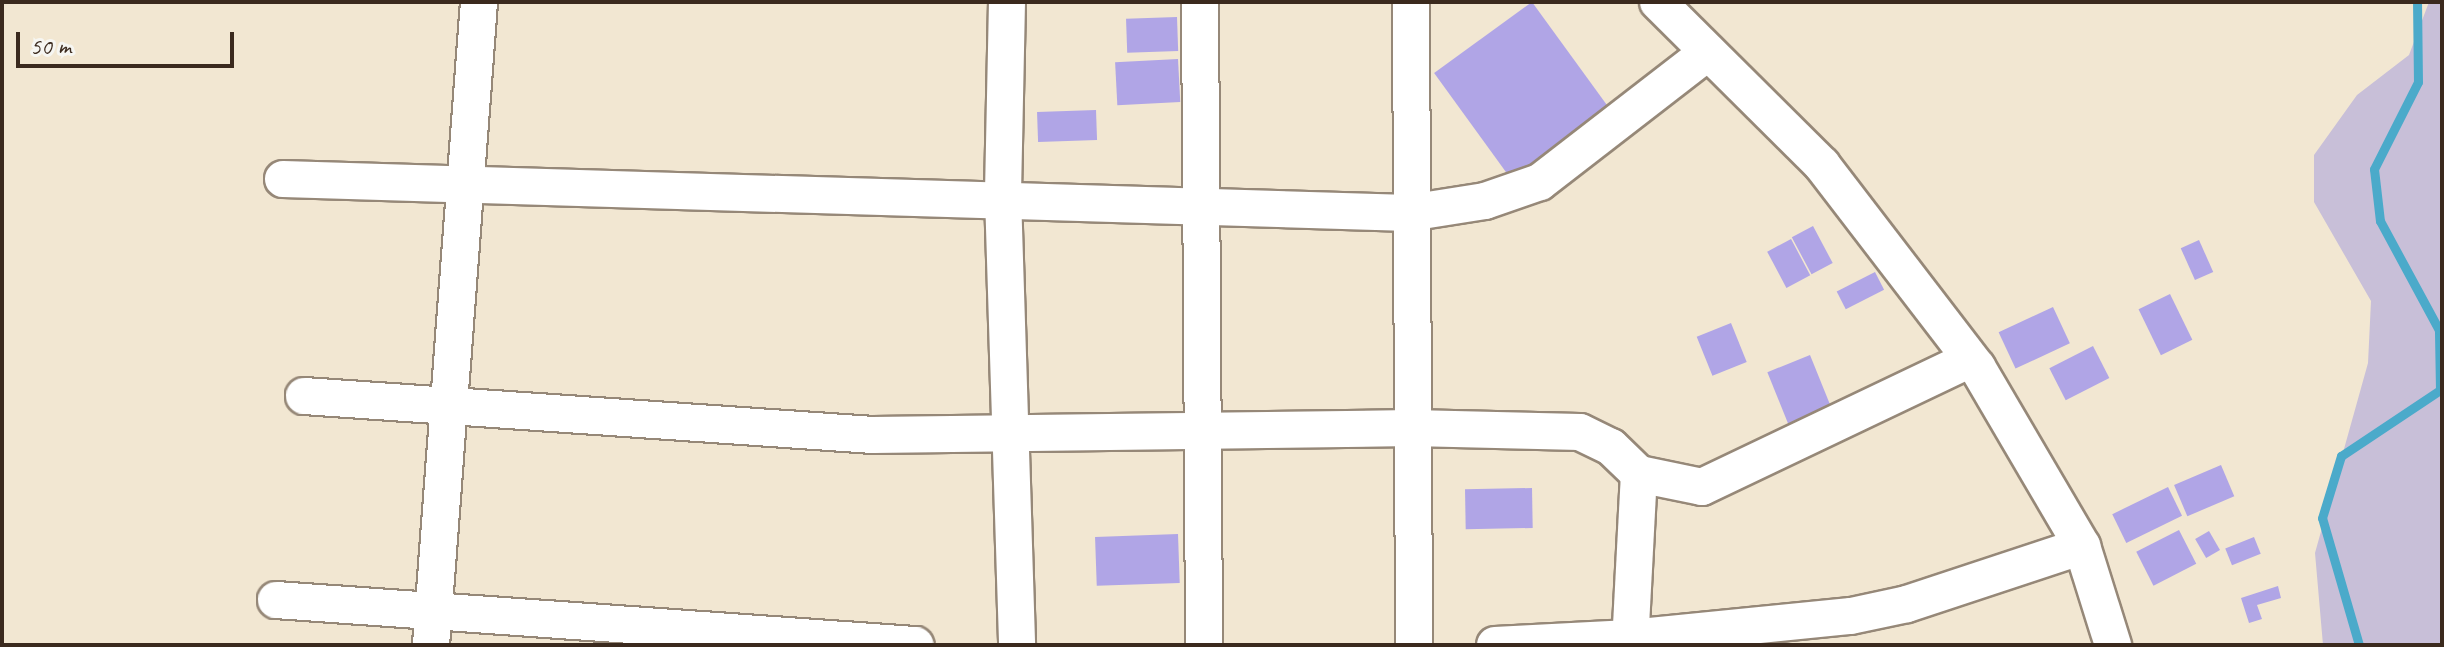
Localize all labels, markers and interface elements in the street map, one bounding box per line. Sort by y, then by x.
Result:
scale bar [20,16,238,66]
text: 50 m [30,31,71,61]

